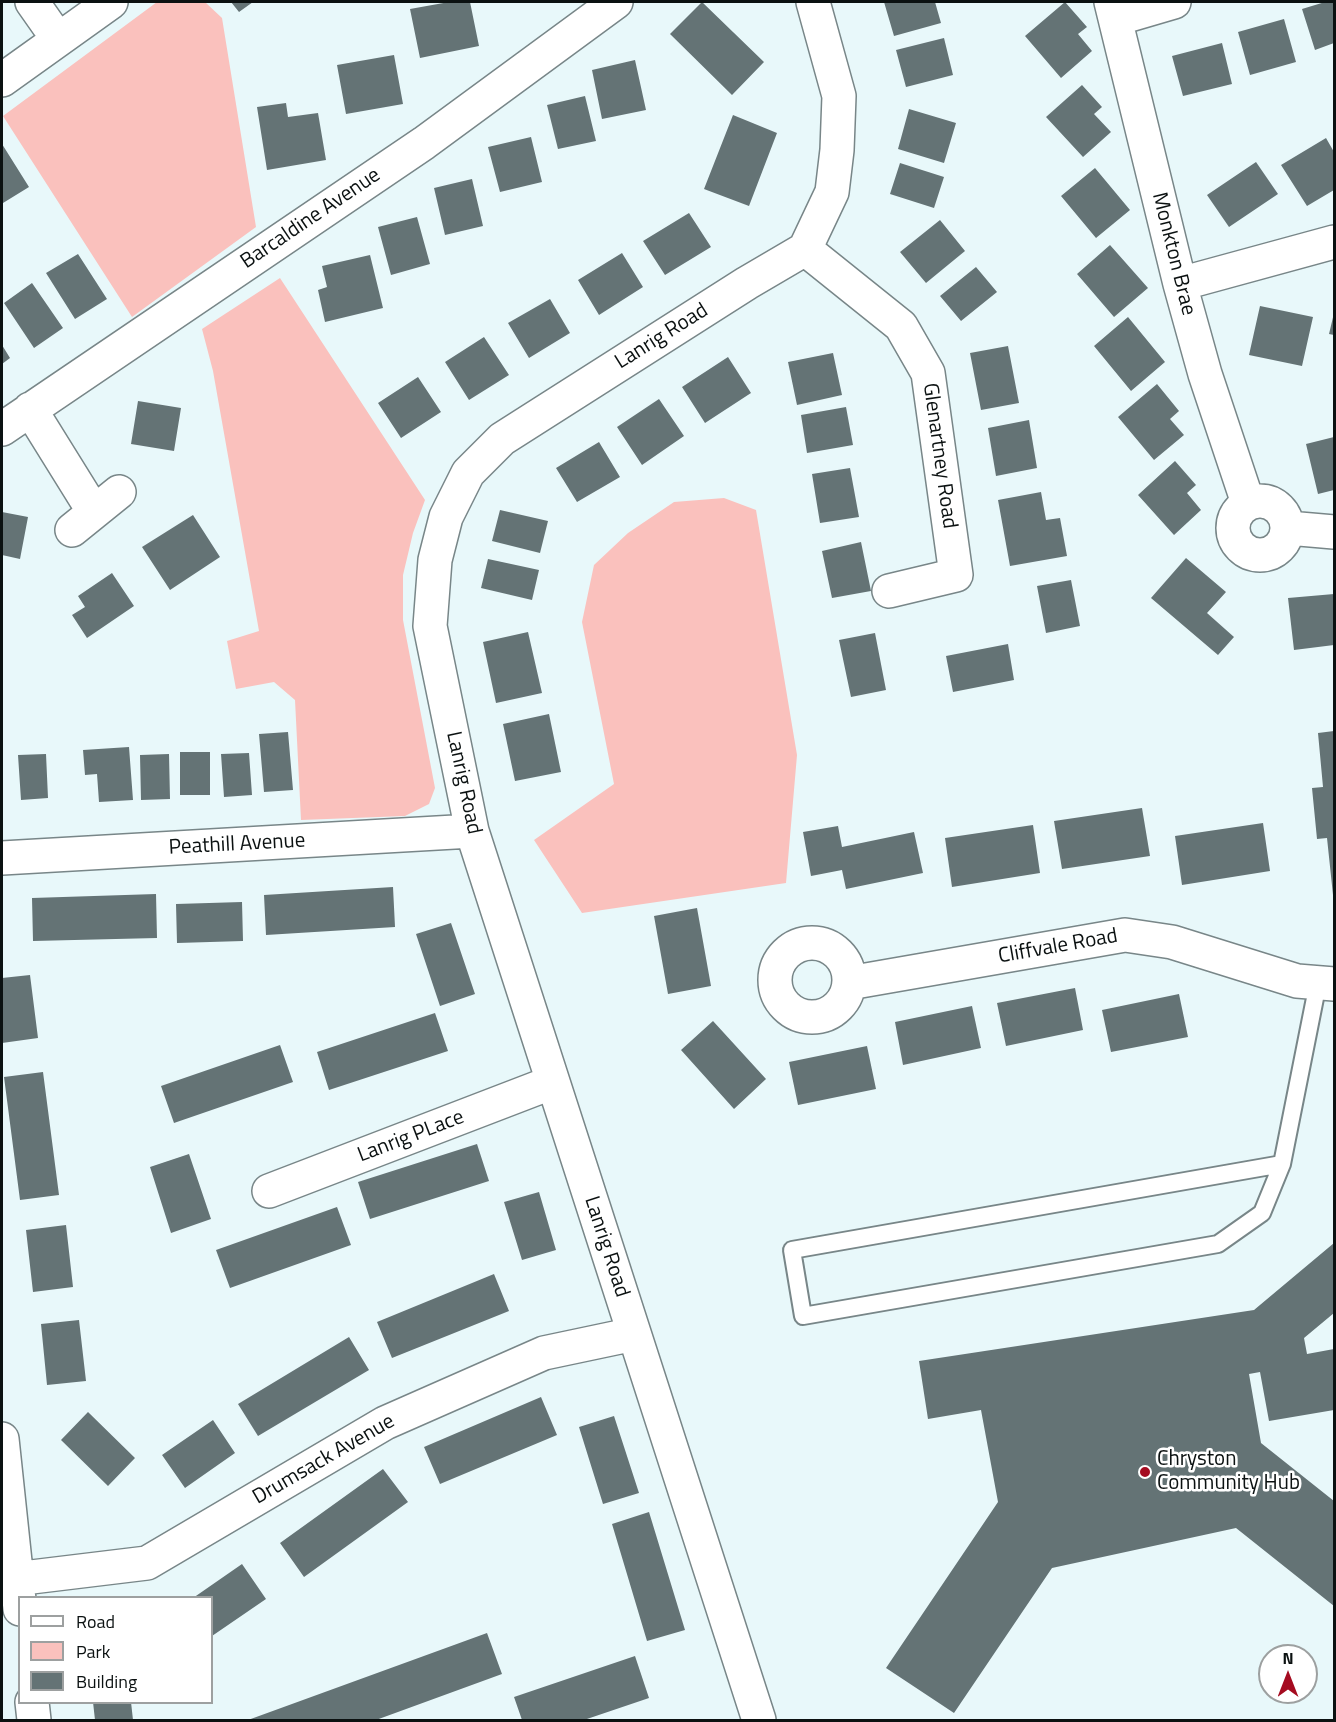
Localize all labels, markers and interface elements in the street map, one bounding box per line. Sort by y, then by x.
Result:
street label: Barcaldine Avenue [236,163,386,275]
street label: Monkton Brae [1146,190,1200,318]
street label: Lanrig Road [611,299,713,375]
street label: Glenartney Road [916,382,962,530]
street label: Lanrig Road [440,729,486,837]
street label: Peathill Avenue [168,829,306,861]
street label: Cliffvale Road [996,924,1120,970]
street label: Lanrig PLace [354,1105,468,1169]
street label: Lanrig Road [578,1193,634,1301]
street label: Drumsack Avenue [249,1409,399,1511]
place label: Chryston Community Hub [1157,1447,1300,1497]
marker: Chryston Community Hub [1138,1465,1152,1479]
legend [18,1596,213,1704]
text: Road [76,1608,115,1635]
text: Park [76,1638,110,1665]
north arrow [1258,1644,1318,1704]
text: N [1282,1646,1294,1670]
text: Building [76,1668,137,1695]

